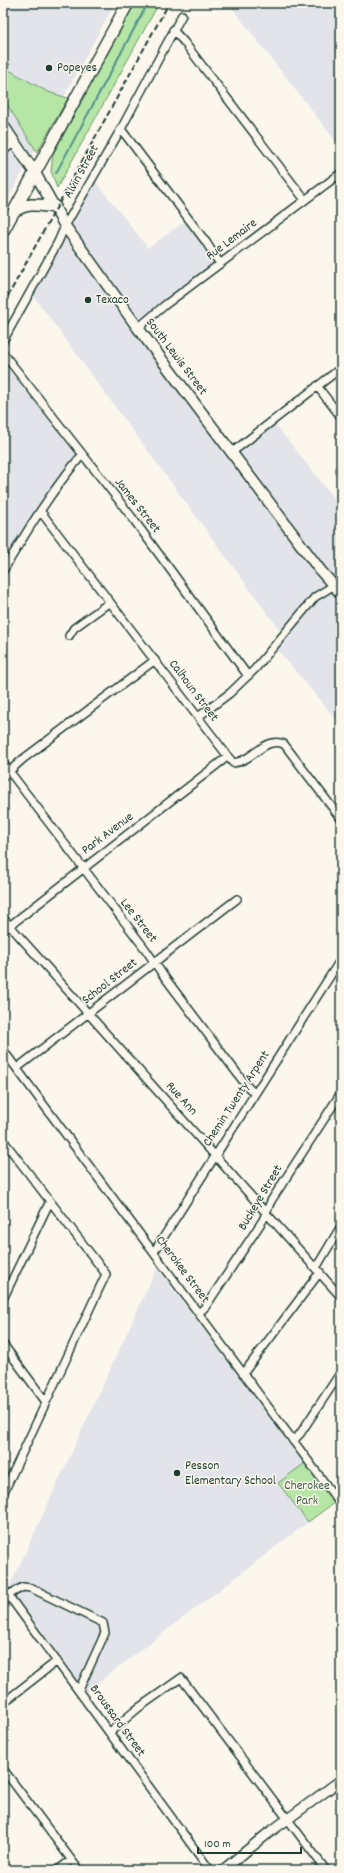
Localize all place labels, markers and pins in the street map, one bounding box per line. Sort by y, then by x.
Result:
place label: Popeyes [57,59,97,78]
marker: Popeyes [44,63,54,73]
place label: Texaco [96,291,129,310]
marker: Texaco [83,295,93,305]
place label: Pesson Elementary School [185,1457,276,1491]
marker: Pesson Elementary School [172,1468,182,1478]

